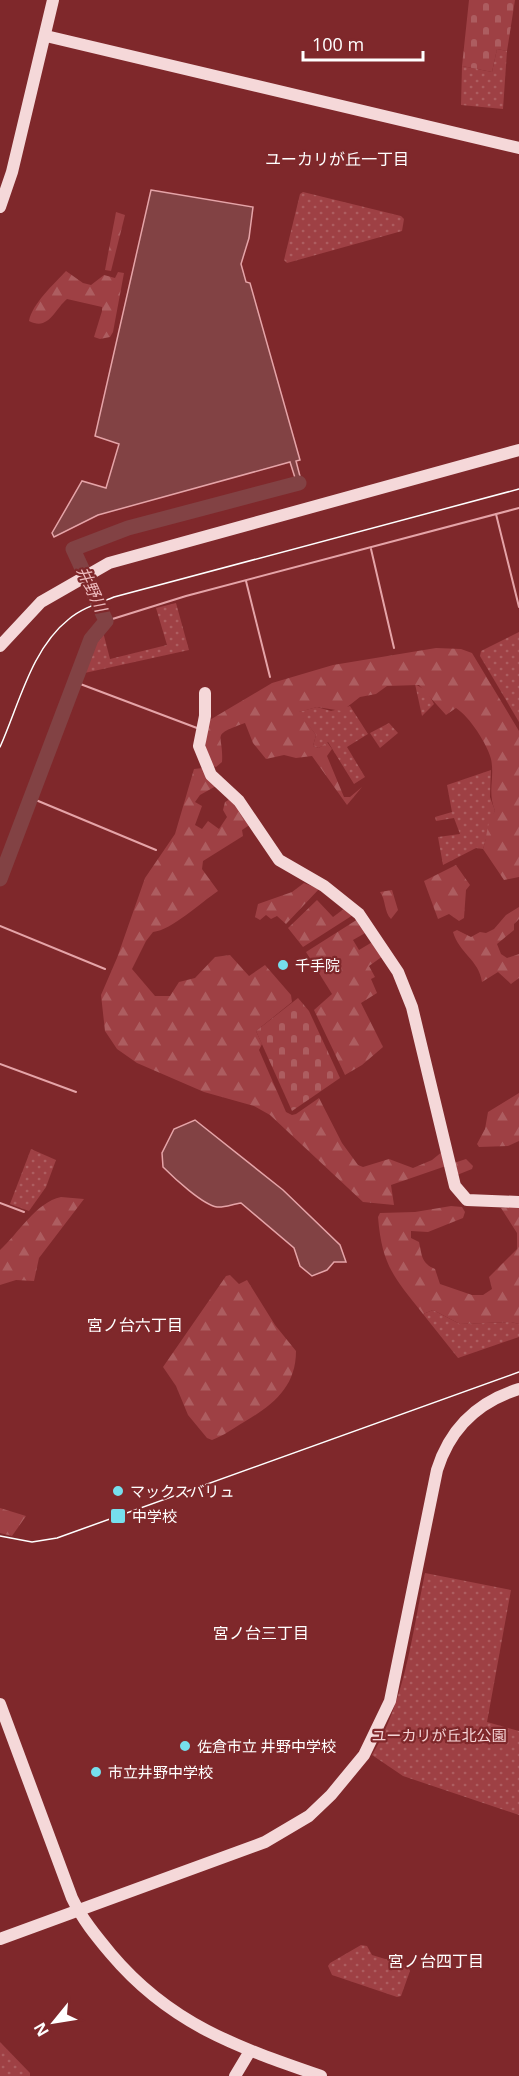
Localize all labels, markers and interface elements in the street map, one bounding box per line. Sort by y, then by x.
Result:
scale bar [303,24,423,62]
text: 100 m [312,32,364,56]
district label: ユーカリが丘一丁目 [265,148,409,170]
water label: 井野川 [72,563,113,617]
place label: 千手院 [295,955,340,975]
marker: 千手院 [276,958,290,972]
district label: 宮ノ台六丁目 [87,1314,183,1336]
place label: マックスバリュ [130,1481,235,1501]
marker: マックスバリュ [111,1484,125,1498]
place label: 中学校 [132,1506,177,1526]
marker: 中学校 [109,1507,127,1525]
district label: 宮ノ台三丁目 [213,1622,309,1644]
park label: ユーカリが丘北公園 [371,1725,507,1745]
place label: 佐倉市立 井野中学校 [197,1736,336,1756]
marker: 佐倉市立 井野中学校 [178,1739,192,1753]
place label: 市立井野中学校 [108,1762,213,1782]
marker: 市立井野中学校 [89,1765,103,1779]
district label: 宮ノ台四丁目 [388,1950,484,1972]
north arrow [24,1992,84,2052]
text: N [28,2018,54,2041]

